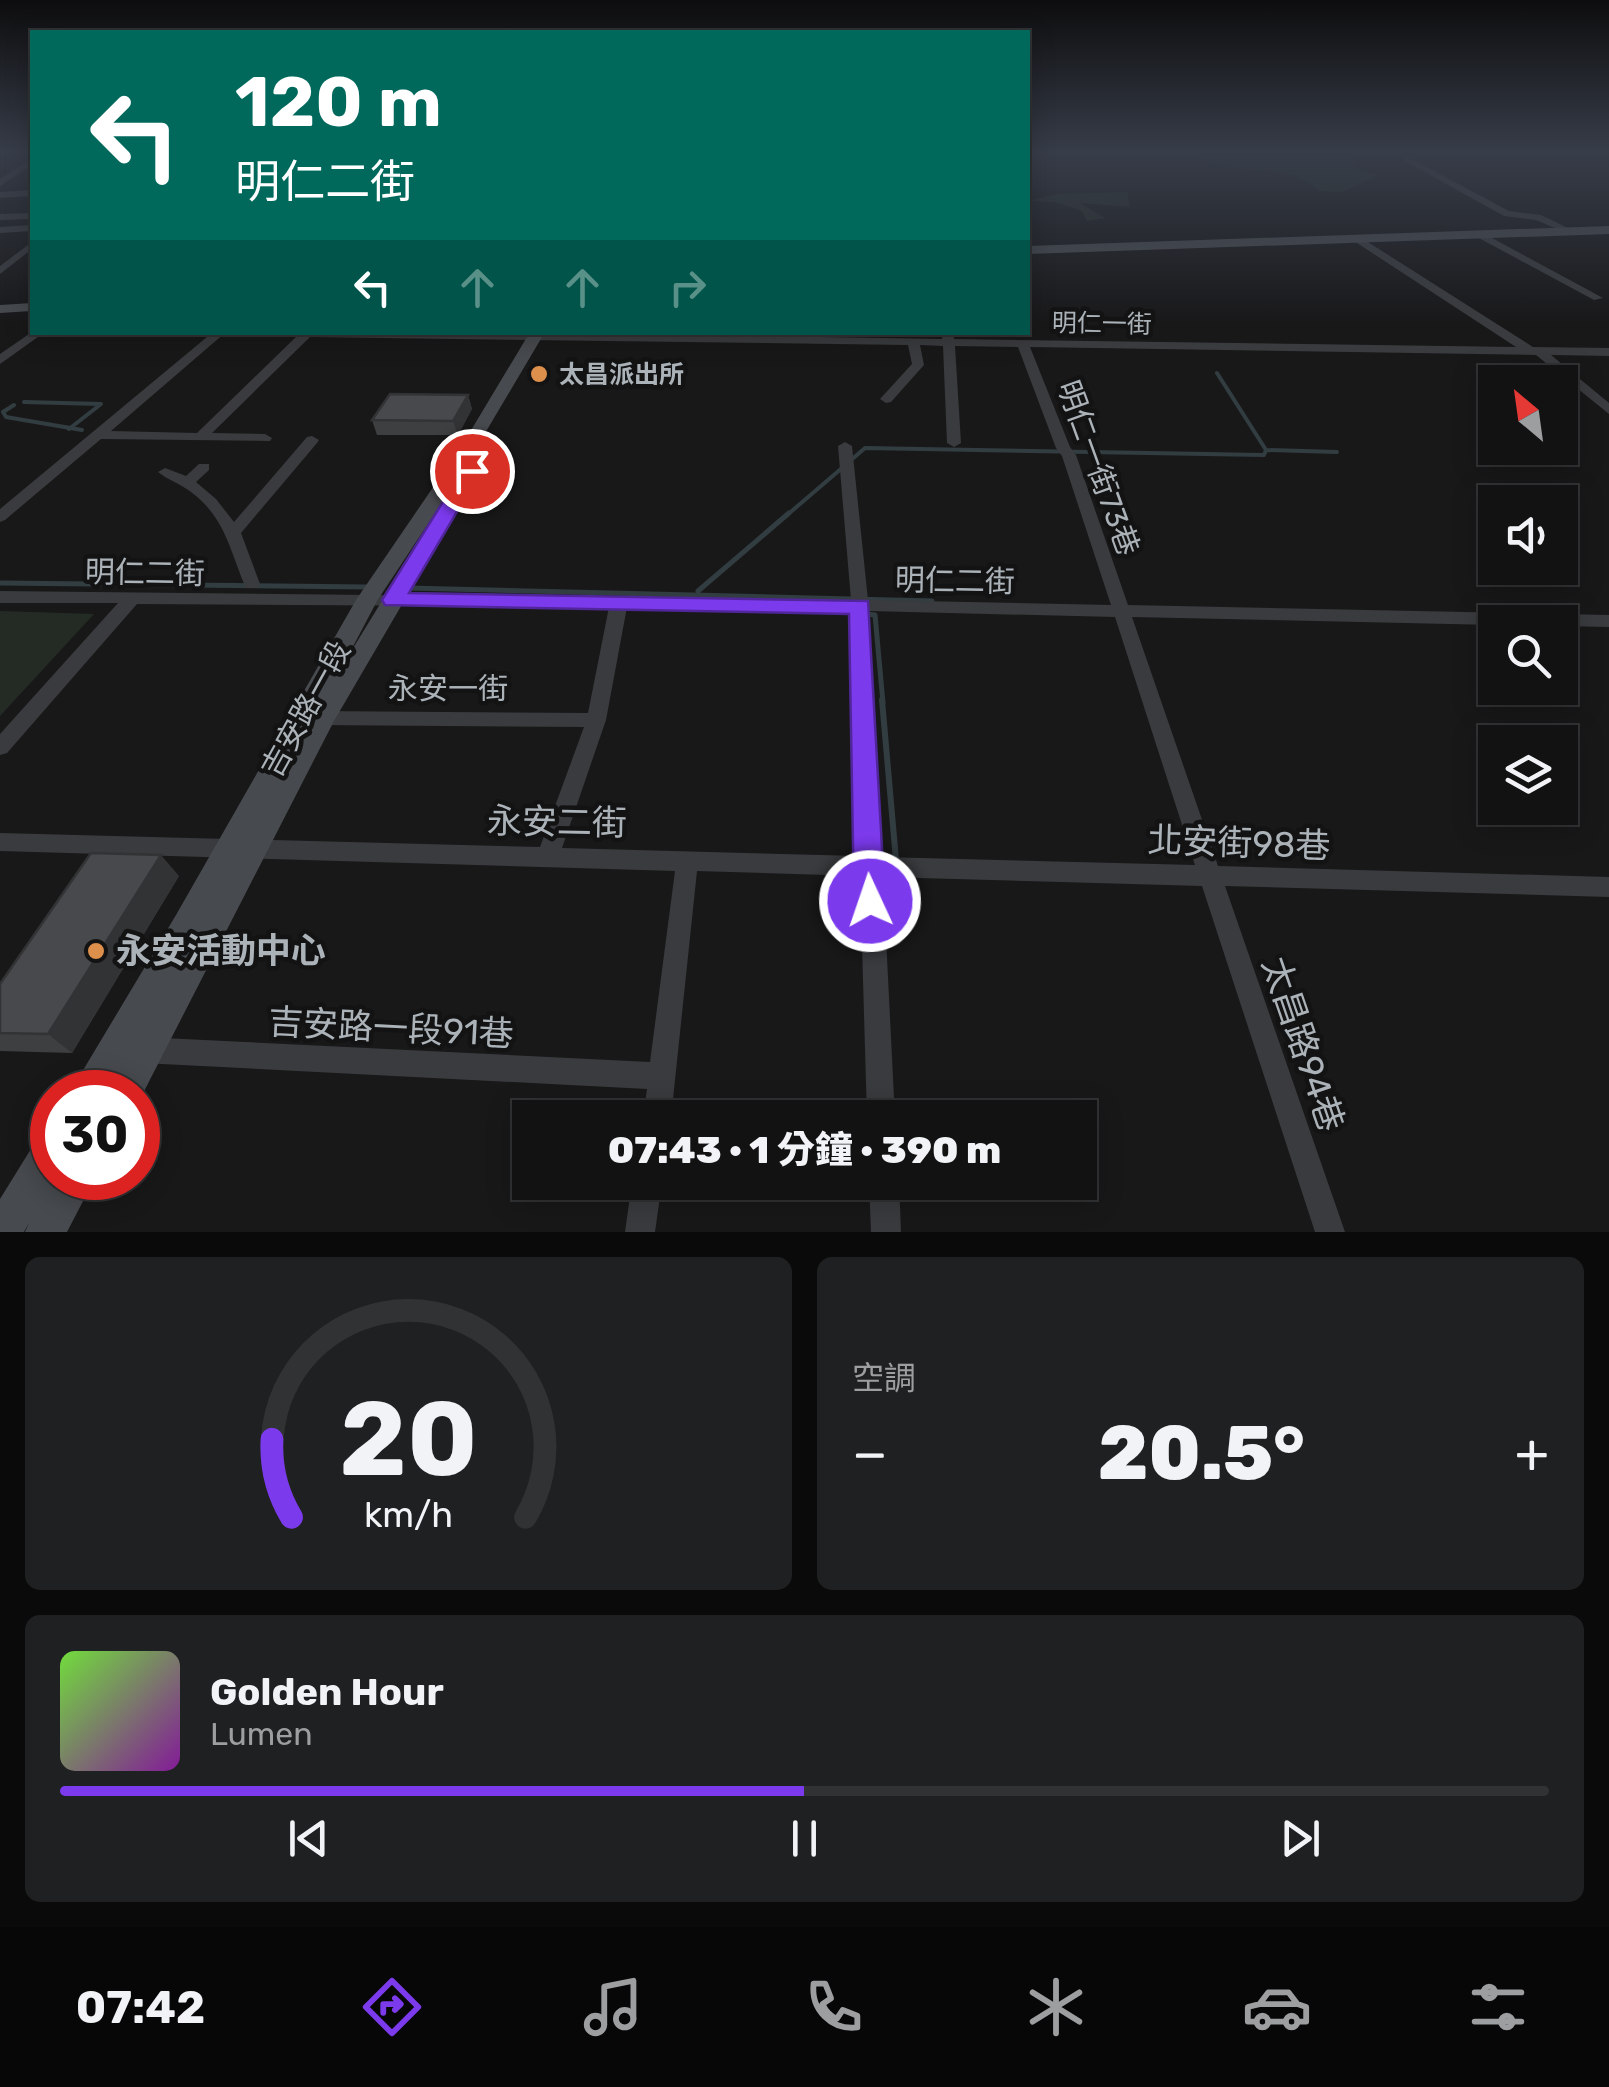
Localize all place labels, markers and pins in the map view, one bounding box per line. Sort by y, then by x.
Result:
place label: 太昌派出所 [559,360,684,389]
marker: 太昌派出所 [528,363,550,385]
pin [430,429,515,514]
place label: 永安活動中心 [116,930,326,972]
marker: 永安活動中心 [85,940,107,962]

